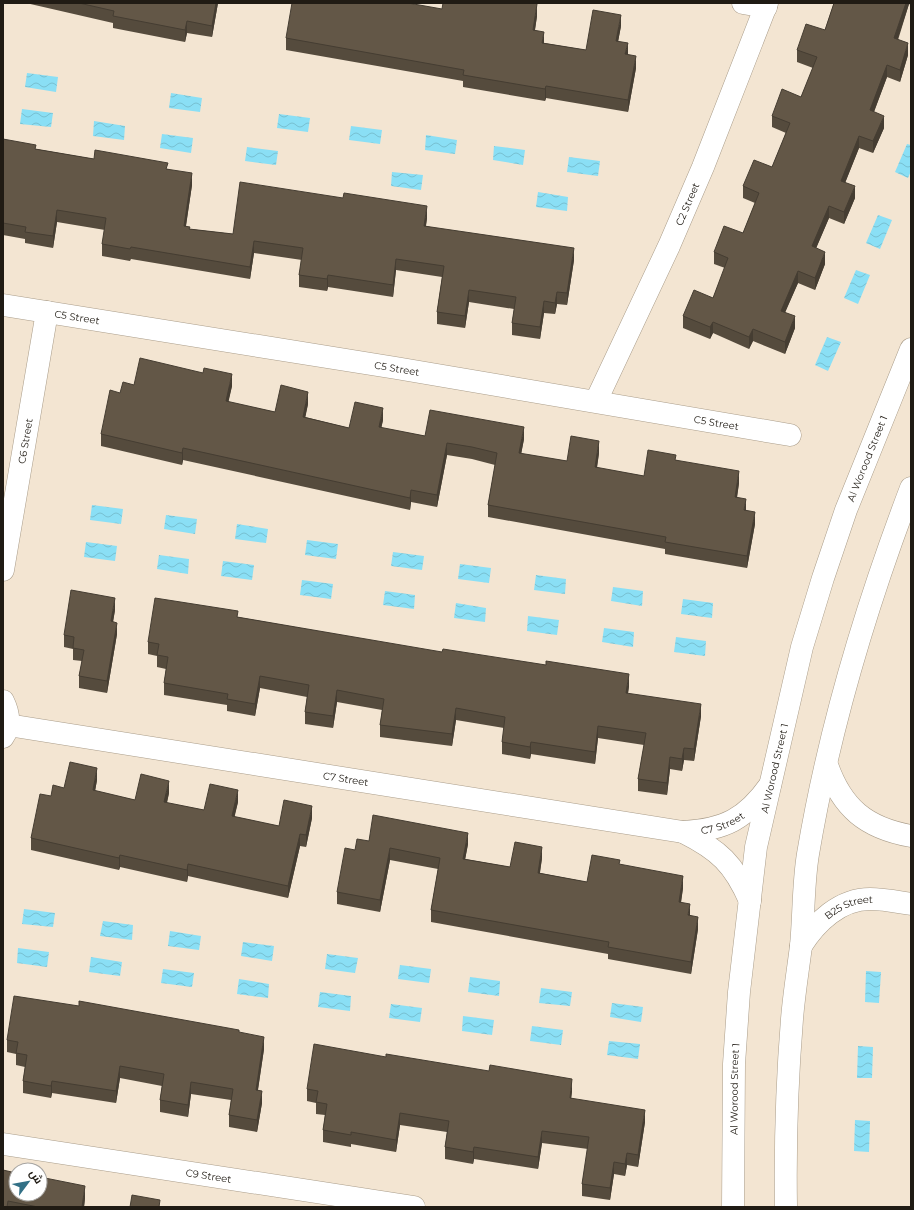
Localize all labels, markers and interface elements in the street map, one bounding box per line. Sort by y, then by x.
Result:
street label: C2 Street [673,181,702,228]
street label: C5 Street [53,307,100,327]
street label: C5 Street [373,359,420,379]
street label: C5 Street [693,413,740,433]
street label: Al Worood Street 1 [844,414,891,503]
street label: C6 Street [15,417,36,465]
street label: Al Worood Street 1 [758,722,791,814]
street label: C7 Street [322,769,369,789]
street label: C7 Street [700,809,747,837]
street label: B25 Street [822,893,873,922]
street label: Al Worood Street 1 [728,1043,742,1135]
north arrow [8,1162,48,1202]
street label: C9 Street [185,1166,232,1186]
text: ش [27,1167,46,1186]

